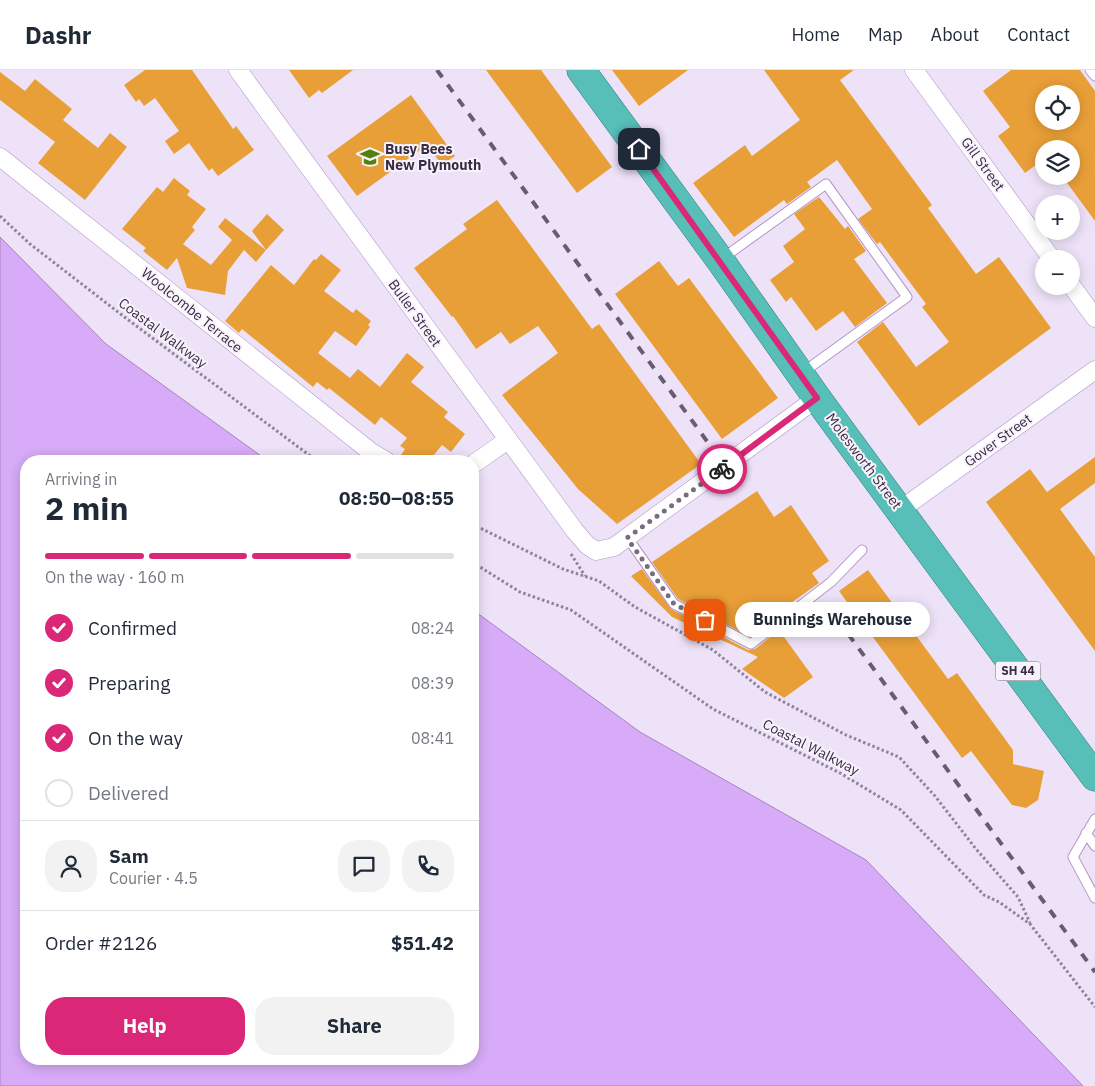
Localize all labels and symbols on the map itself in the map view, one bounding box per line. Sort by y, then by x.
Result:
pin [618,128,660,170]
street label: Gill Street [957,133,1009,195]
place label: Busy Bees New Plymouth [385,140,481,174]
school or university icon: Busy Bees New Plymouth [359,146,381,168]
street label: Woolcombe Terrace [138,264,246,357]
street label: Buller Street [384,276,446,350]
street label: Coastal Walkway [115,294,211,372]
street label: Molesworth Street [822,409,906,513]
street label: Gover Street [961,410,1035,470]
courier [697,444,747,494]
pin [684,599,726,641]
callout: Bunnings Warehouse [735,602,930,638]
road number: SH 44 [996,662,1040,680]
street label: Coastal Walkway [760,715,862,779]

